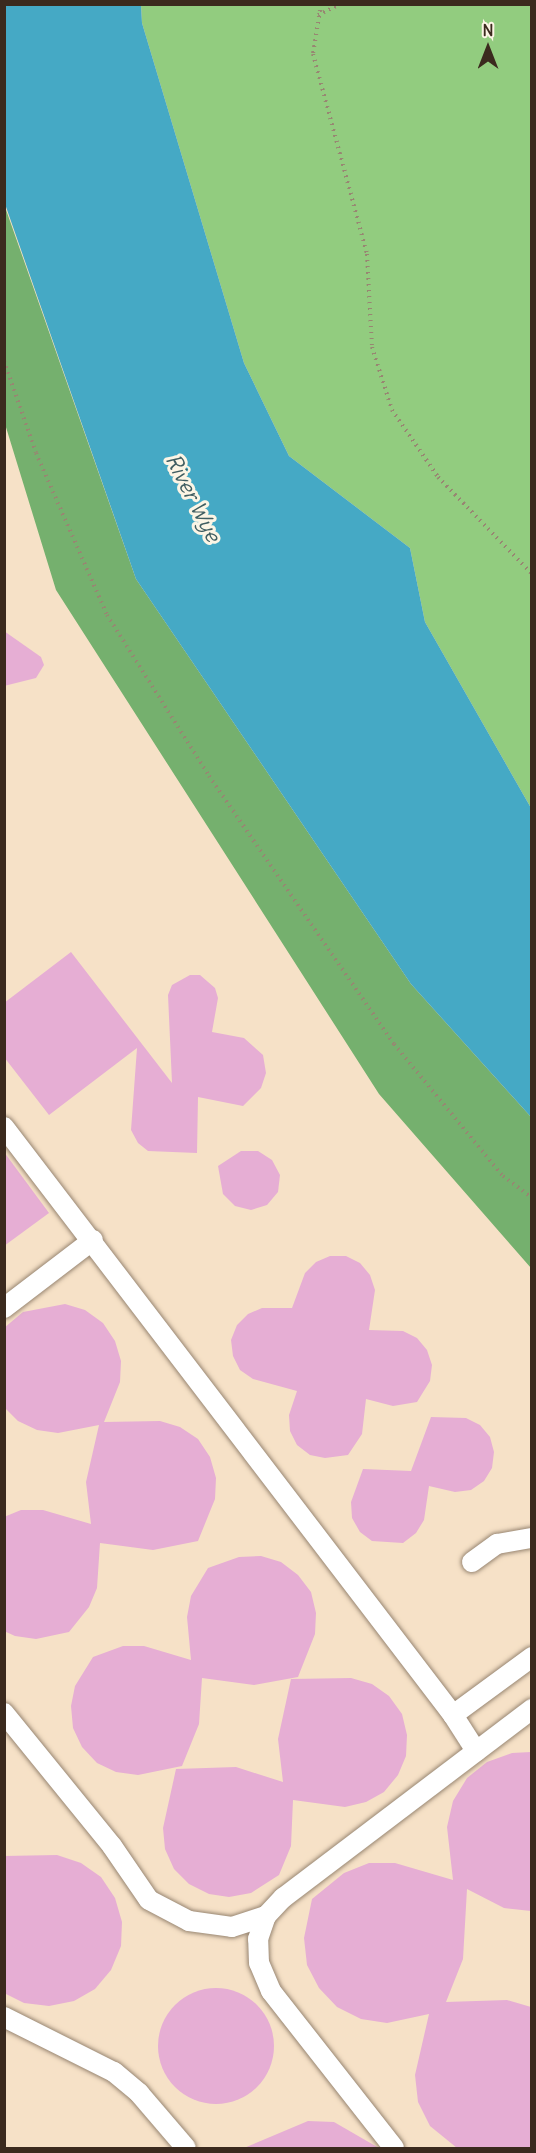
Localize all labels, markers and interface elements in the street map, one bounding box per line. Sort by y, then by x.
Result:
north arrow [458,18,518,78]
text: N [482,20,494,40]
water label: River Wye [160,450,226,546]

